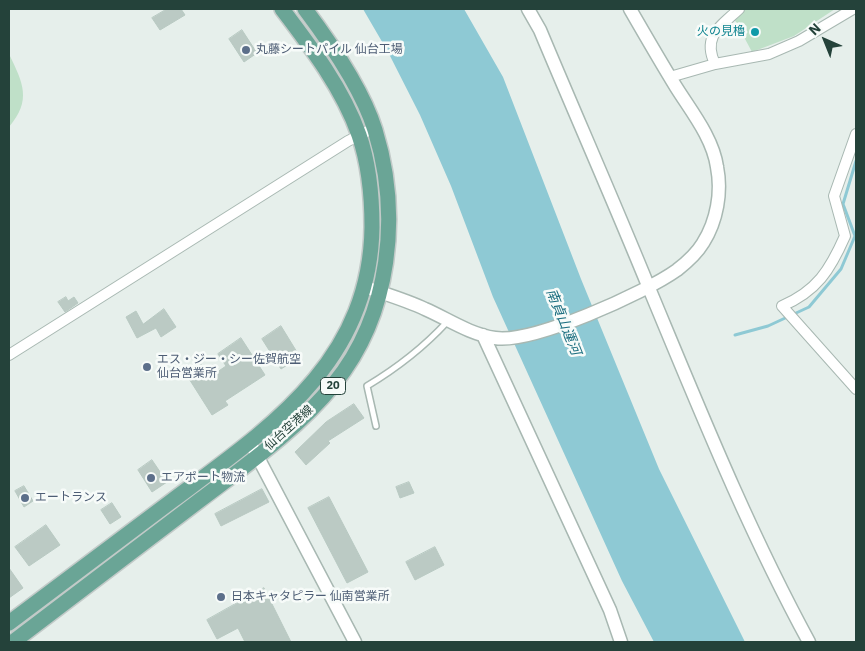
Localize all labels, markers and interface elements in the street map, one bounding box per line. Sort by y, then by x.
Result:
north arrow [800,15,850,65]
text: N [805,19,824,39]
place label: 火の見櫓 [697,25,745,39]
marker: 火の見櫓 [749,26,761,38]
place label: 丸藤シートパイル 仙台工場 [256,43,403,57]
marker: 丸藤シートパイル 仙台工場 [240,44,252,56]
water label: 南貞山運河 [542,286,584,358]
place label: エス・ジー・シー佐賀航空 仙台営業所 [157,353,301,381]
marker: エス・ジー・シー佐賀航空 仙台営業所 [141,361,153,373]
road number: 20 [320,378,346,394]
street label: 仙台空港線 [262,403,316,453]
place label: エアポート物流 [161,471,245,485]
marker: エアポート物流 [145,472,157,484]
place label: エートランス [35,491,107,505]
marker: エートランス [19,492,31,504]
place label: 日本キャタピラー 仙南営業所 [231,590,390,604]
marker: 日本キャタピラー 仙南営業所 [215,591,227,603]

